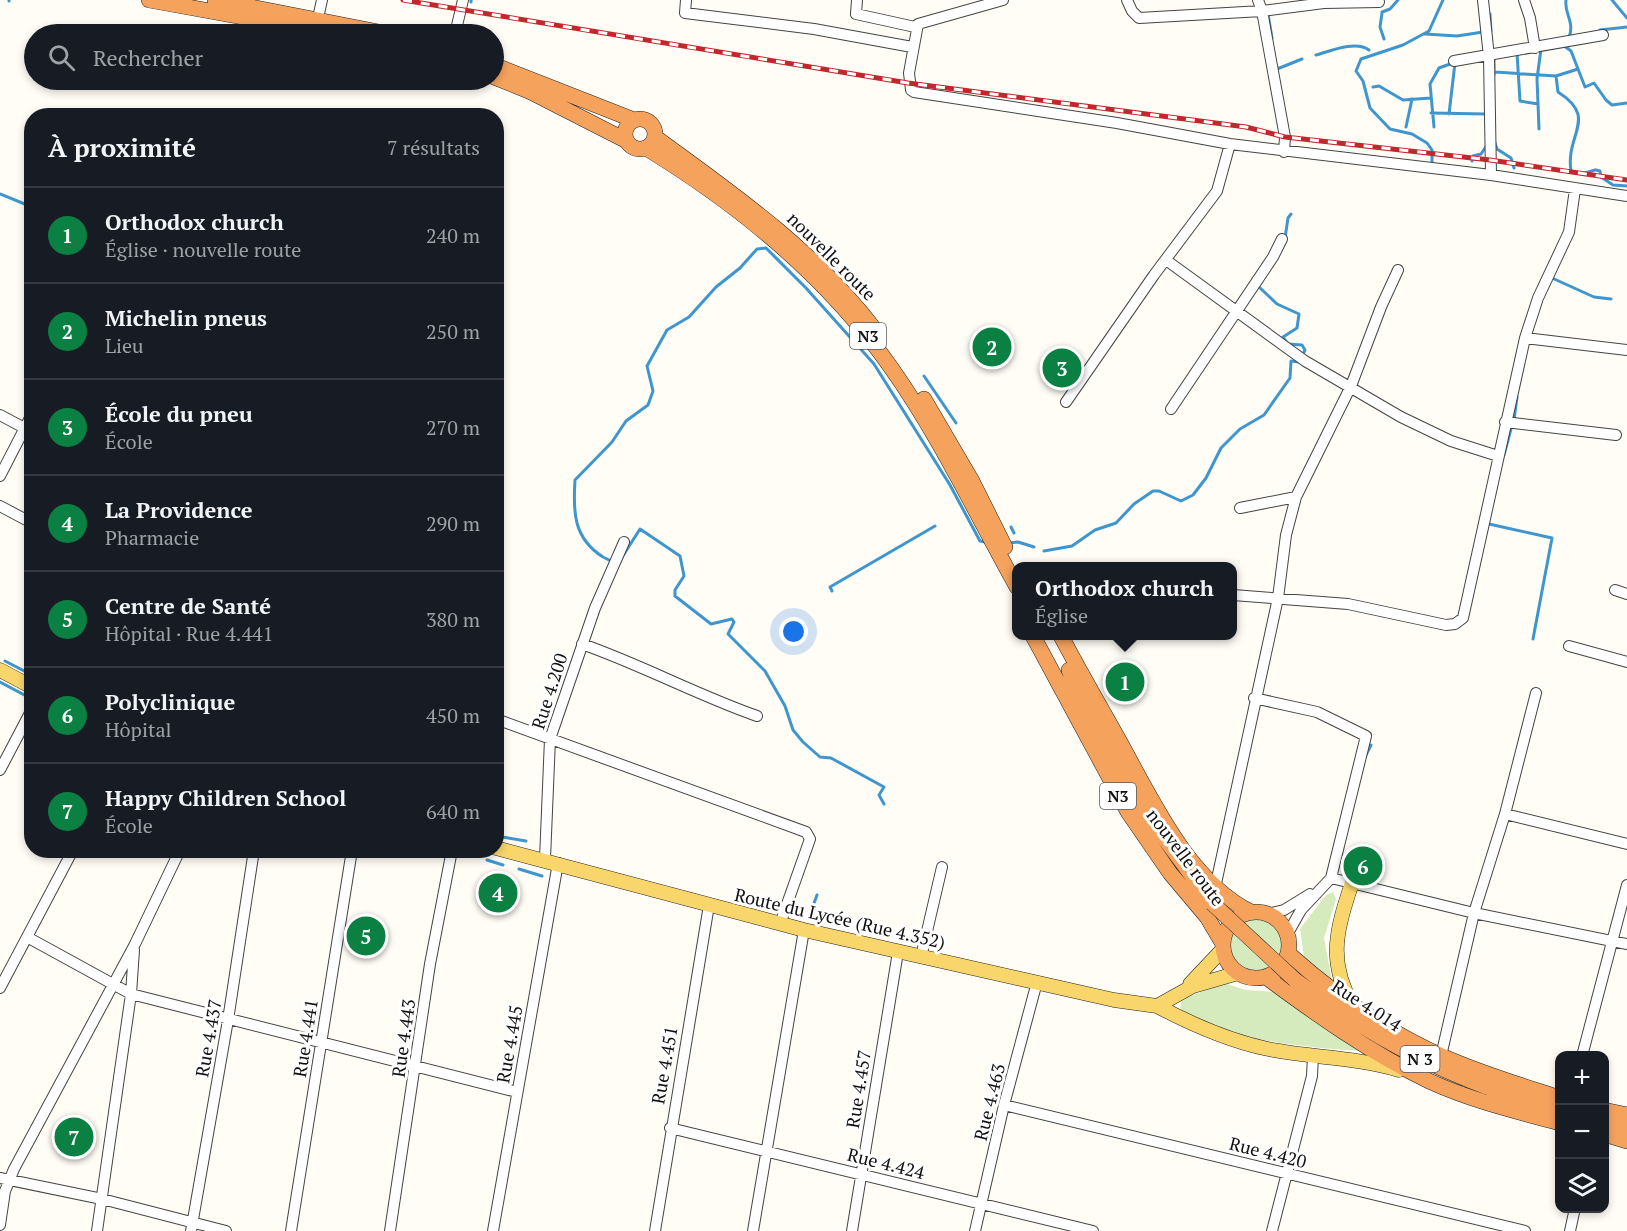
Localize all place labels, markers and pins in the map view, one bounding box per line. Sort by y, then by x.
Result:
pin: 2 [972,324,1012,370]
pin: 3 [1042,346,1082,391]
pin: 1 [1106,660,1144,704]
pin: 6 [1344,844,1382,888]
pin: 4 [478,870,518,916]
pin: 5 [346,914,386,958]
pin: 7 [54,1114,94,1160]

